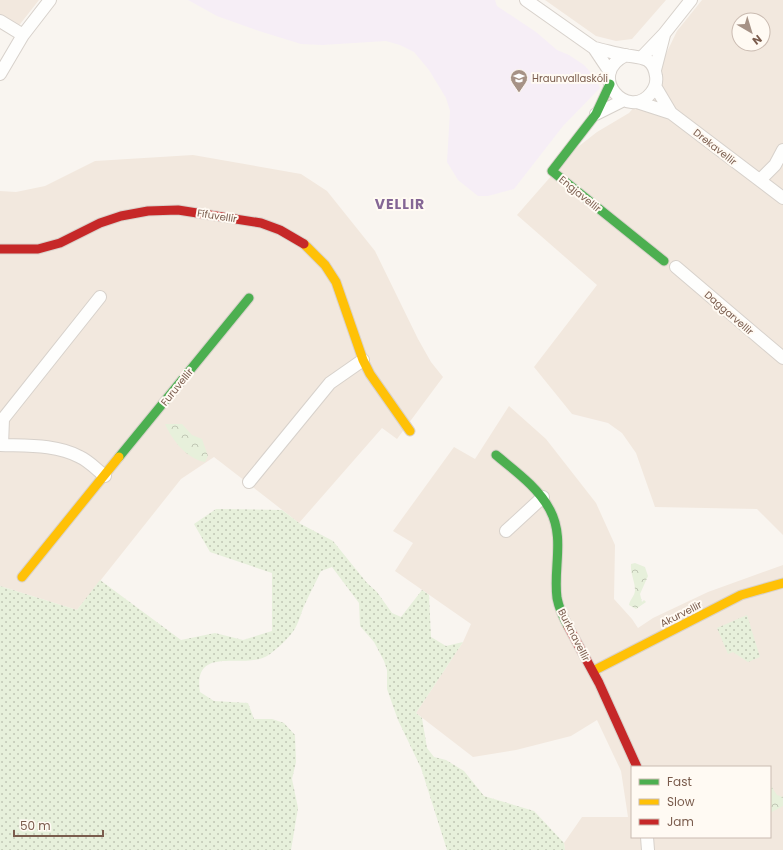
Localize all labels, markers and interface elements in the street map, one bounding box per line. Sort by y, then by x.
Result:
north arrow [731,12,771,52]
text: N [749,31,765,49]
school or university icon: Hraunvallaskóli [509,68,529,93]
place label: Hraunvallaskóli [532,71,608,86]
street label: Drekavellir [690,125,740,169]
street label: Engjavellir [556,172,605,216]
district label: VELLIR [375,194,425,214]
street label: Fífuvellir [196,205,238,227]
street label: Daggarvellir [701,287,757,339]
street label: Furuvellir [157,365,197,409]
street label: Akurvellir [658,597,705,631]
street label: Burknavellir [554,606,594,664]
legend [631,766,771,838]
text: Fast [667,773,692,790]
text: Slow [667,793,695,810]
scale bar [14,812,103,838]
text: Jam [667,813,694,830]
text: 50 m [20,817,51,834]

